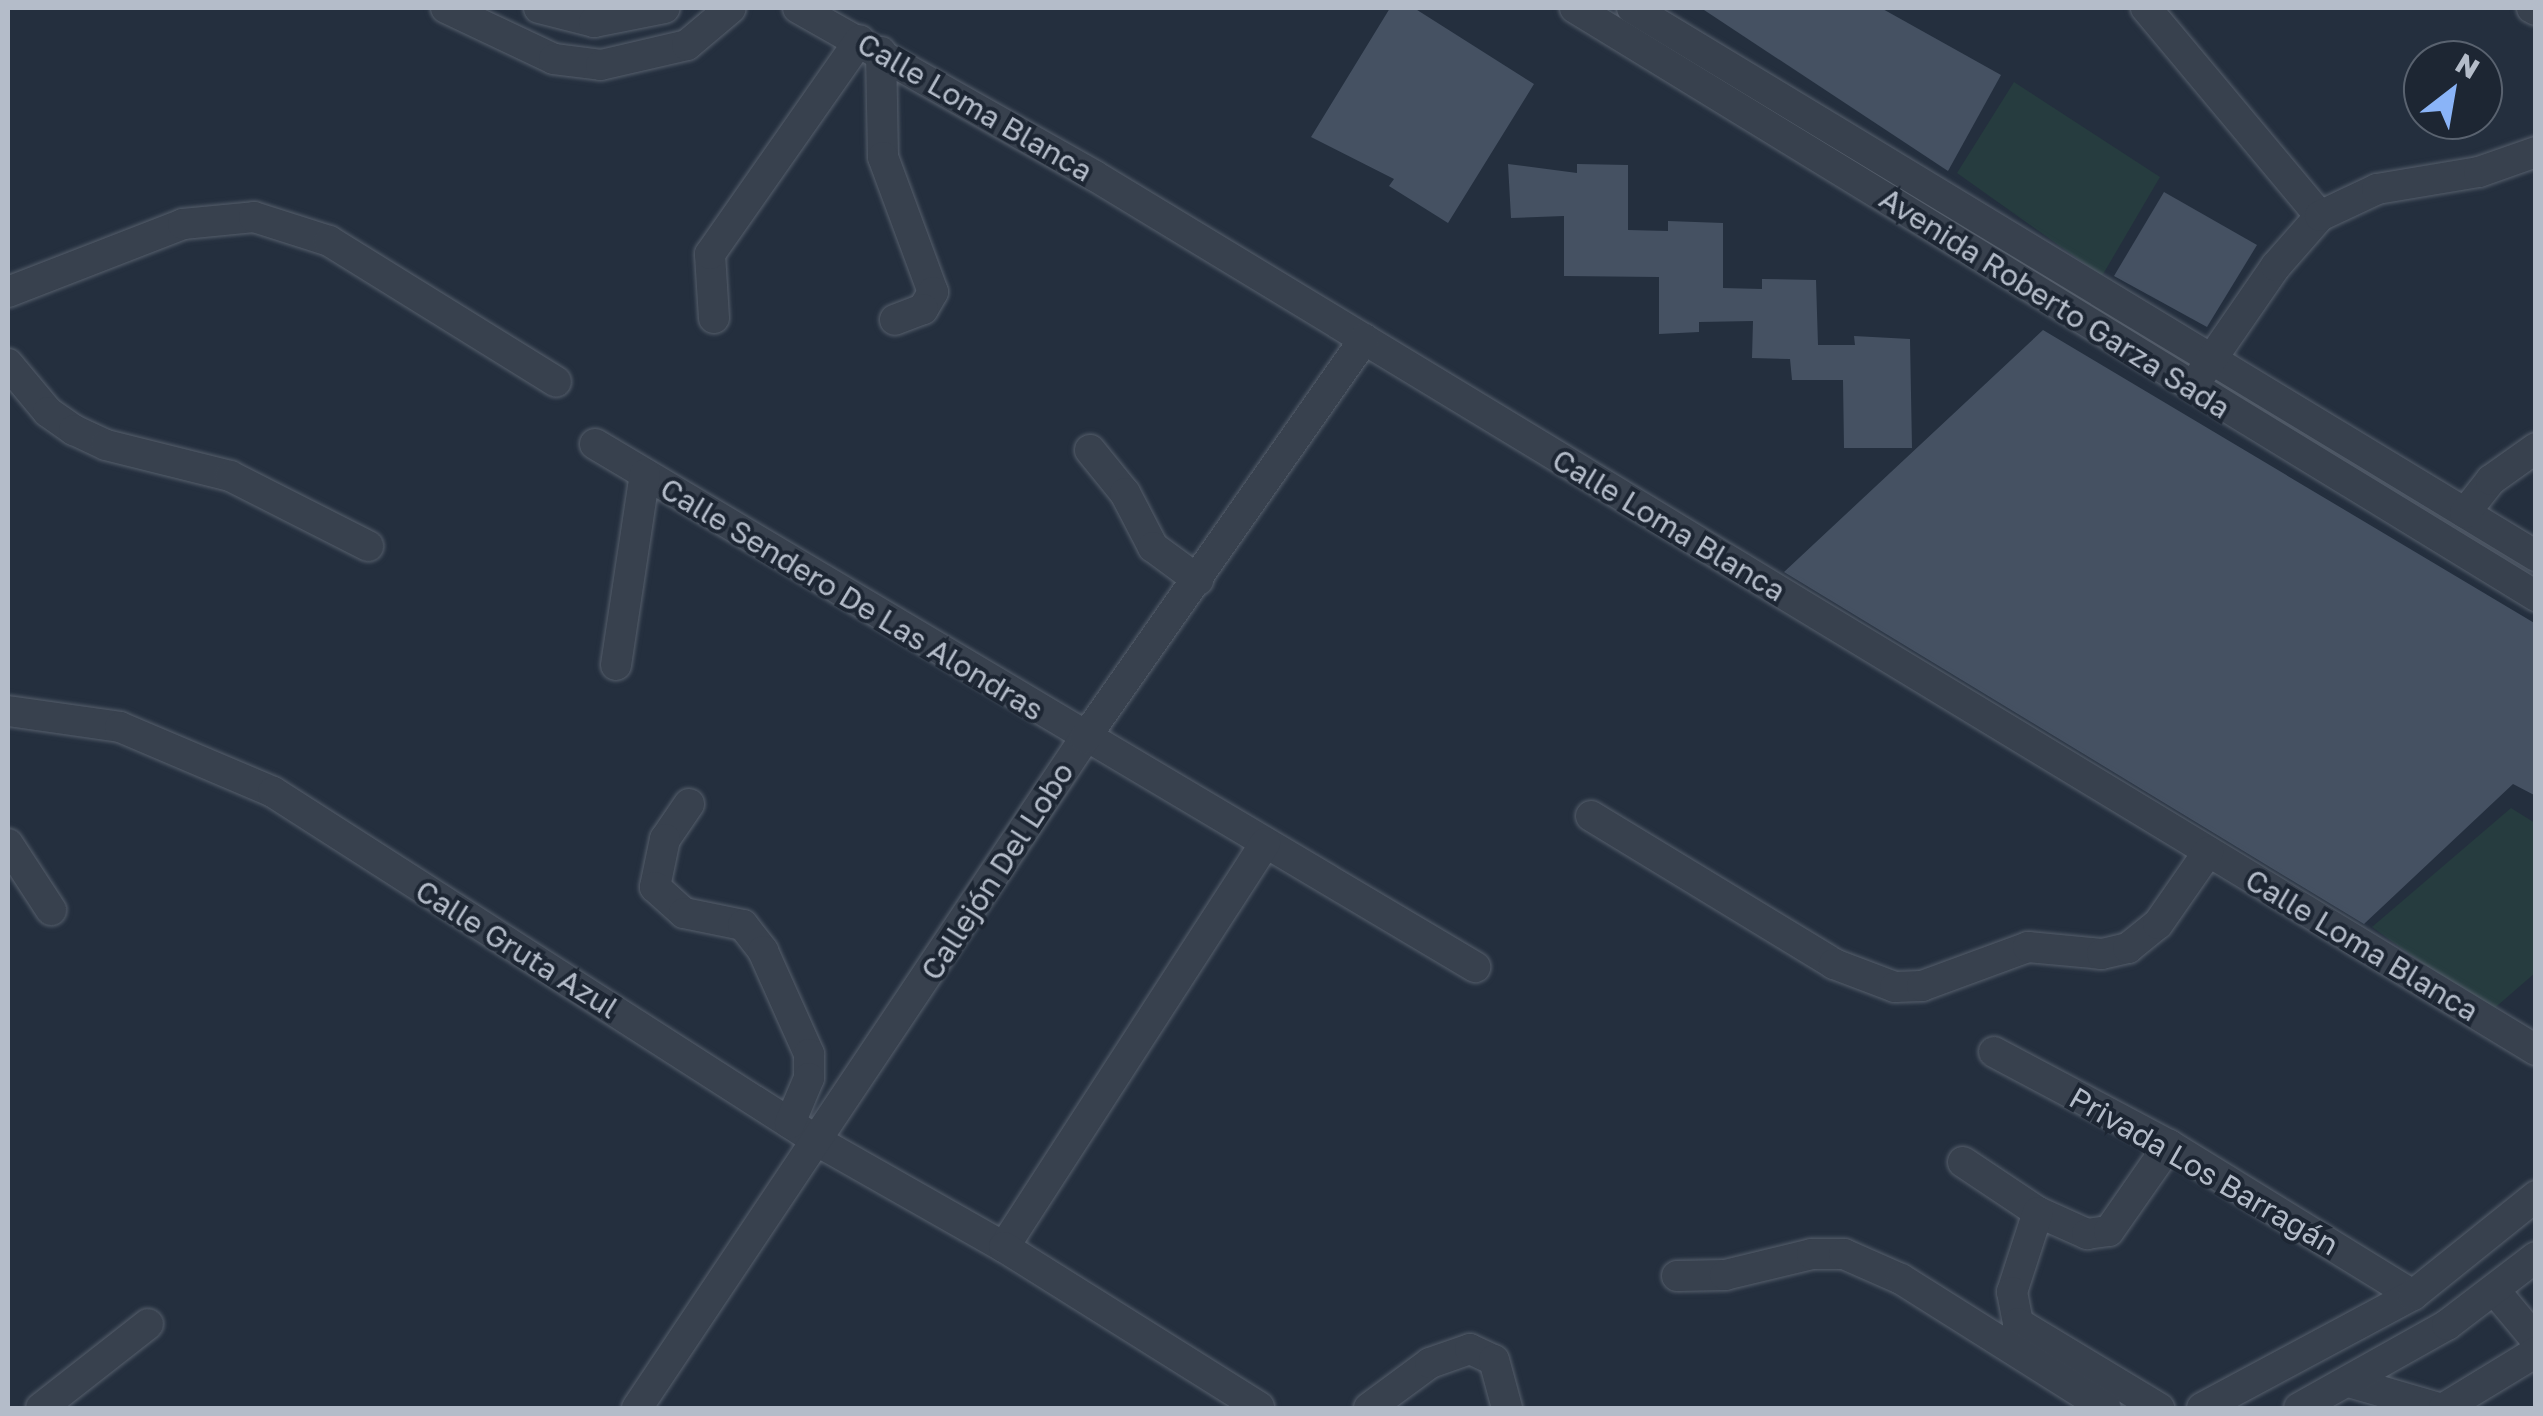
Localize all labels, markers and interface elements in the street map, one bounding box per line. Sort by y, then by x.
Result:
street label: Calle Loma Blanca [851,25,1099,189]
north arrow [2403,40,2503,140]
text: N [2450,46,2485,85]
street label: Avenida Roberto Garza Sada [1873,180,2237,426]
street label: Calle Loma Blanca [1546,441,1792,609]
street label: Calle Sendero De Las Alondras [654,470,1050,728]
street label: Callejón Del Lobo [913,755,1081,987]
street label: Calle Loma Blanca [2239,861,2485,1029]
street label: Calle Gruta Azul [409,872,625,1026]
street label: Privada Los Barragán [2063,1079,2345,1263]

